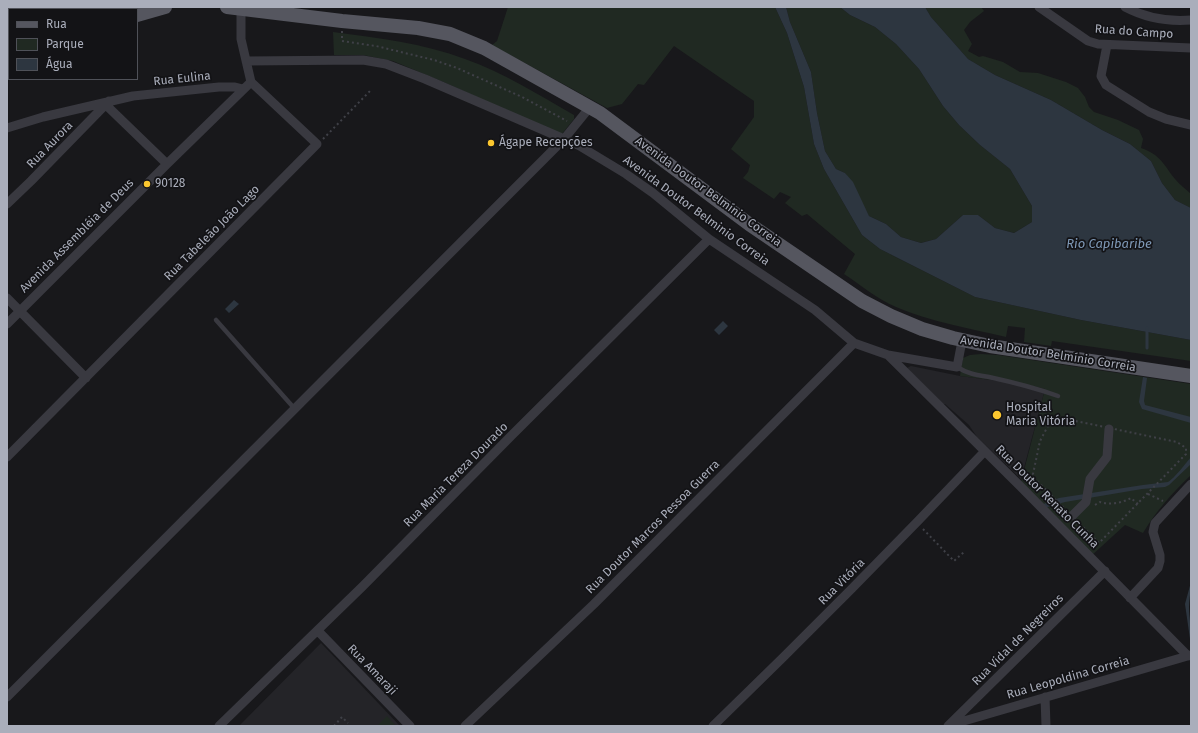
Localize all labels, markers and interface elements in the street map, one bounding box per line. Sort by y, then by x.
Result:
legend [8,8,138,80]
text: Rua [46,17,67,31]
street label: Rua do Campo [1094,22,1174,42]
text: Parque [46,37,84,51]
text: Água [46,57,73,71]
street label: Rua Eulina [153,69,211,89]
street label: Rua Aurora [24,118,76,172]
street label: Avenida Doutor Belmínio Correia [632,134,784,250]
place label: Ágape Recepções [499,136,593,150]
marker: Ágape Recepções [486,138,496,148]
street label: Avenida Doutor Belminio Correia [620,153,772,269]
street label: Avenida Assembléia de Deus [17,176,137,296]
place label: 90128 [155,177,185,191]
marker: 90128 [142,179,152,189]
street label: Rua Tabeleão João Lago [161,182,263,284]
water label: Rio Capibaribe [1066,236,1152,252]
street label: Avenida Doutor Belmínio Correia [959,333,1137,375]
place label: Hospital Maria Vitória [1006,401,1075,429]
marker: Hospital Maria Vitória [991,409,1003,421]
street label: Rua Maria Tereza Dourado [401,420,511,530]
street label: Rua Doutor Renato Cunha [992,442,1102,552]
street label: Rua Doutor Marcos Pessoa Guerra [583,457,723,597]
street label: Rua Vitória [816,556,868,608]
street label: Rua Vidal de Negreiros [969,591,1067,689]
street label: Rua Amaraji [344,642,400,698]
street label: Rua Leopoldina Correia [1005,654,1131,702]

